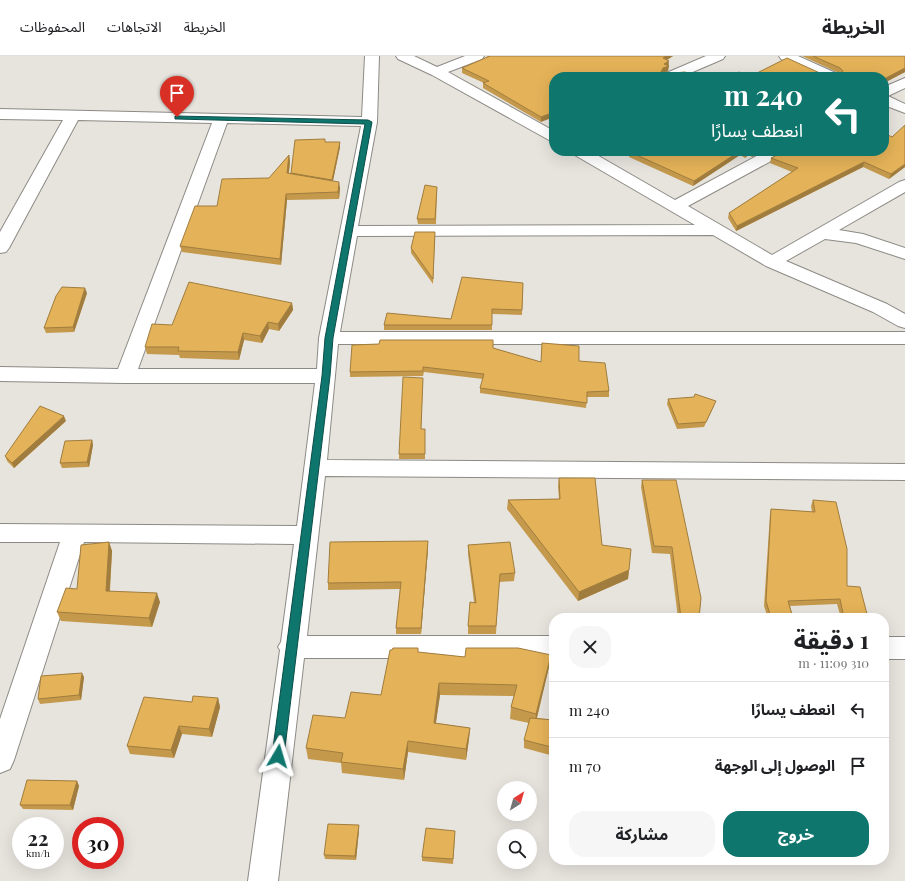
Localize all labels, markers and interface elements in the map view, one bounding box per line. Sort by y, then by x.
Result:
text: الخريطة [822,13,885,39]
text: المحفوظات [20,17,85,36]
text: الاتجاهات [107,17,162,36]
text: الخريطة [184,17,226,36]
pin [160,76,194,117]
text: 240 m [724,76,803,113]
icon: arrive [166,82,188,104]
icon: left [817,88,869,140]
text: انعطف يسارًا [711,118,803,142]
text: 1 دقيقة [794,623,869,655]
button: close [569,626,611,668]
text: 310 m · 11:09 [798,654,869,671]
text: انعطف يسارًا [751,699,835,719]
icon: left [847,699,869,721]
text: 240 m [569,700,610,720]
position arrow [257,735,299,777]
text: الوصول إلى الوجهة [715,755,835,775]
icon: arrive [847,755,869,777]
text: 70 m [569,756,601,776]
north arrow [497,781,537,821]
map controls [497,781,537,869]
button: مشاركة [569,811,715,857]
button: خروج [723,811,869,857]
speed limit sign: 30 [72,817,124,869]
text: 22 [28,824,48,851]
button: search [497,829,537,869]
text: km/h [26,846,50,860]

